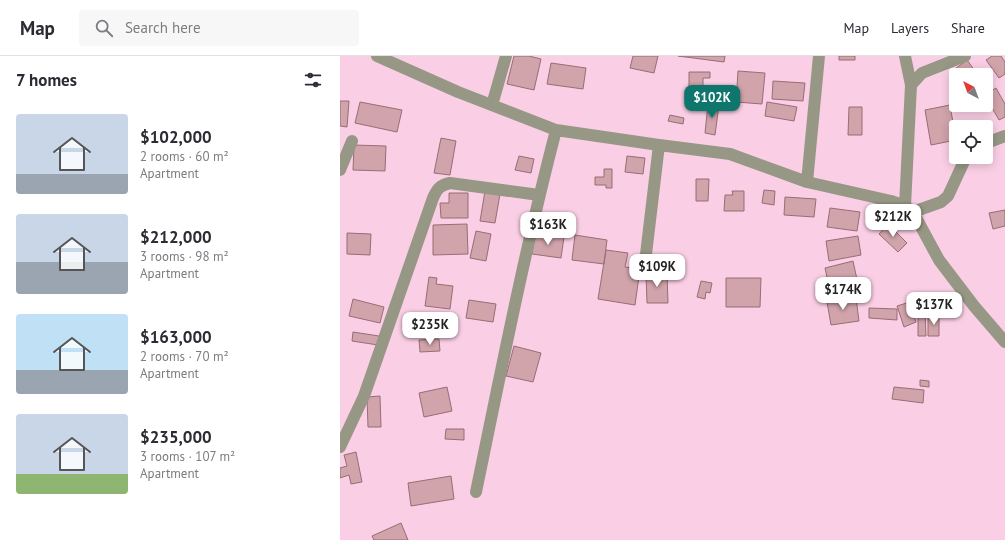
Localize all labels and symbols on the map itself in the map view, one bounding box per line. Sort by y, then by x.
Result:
north arrow [949,68,993,112]
pin: $102K [684,85,740,119]
pin: $212K [865,204,921,238]
pin: $163K [520,212,576,246]
pin: $109K [629,254,685,288]
pin: $174K [815,277,871,311]
pin: $137K [906,292,962,326]
pin: $235K [402,312,458,346]

